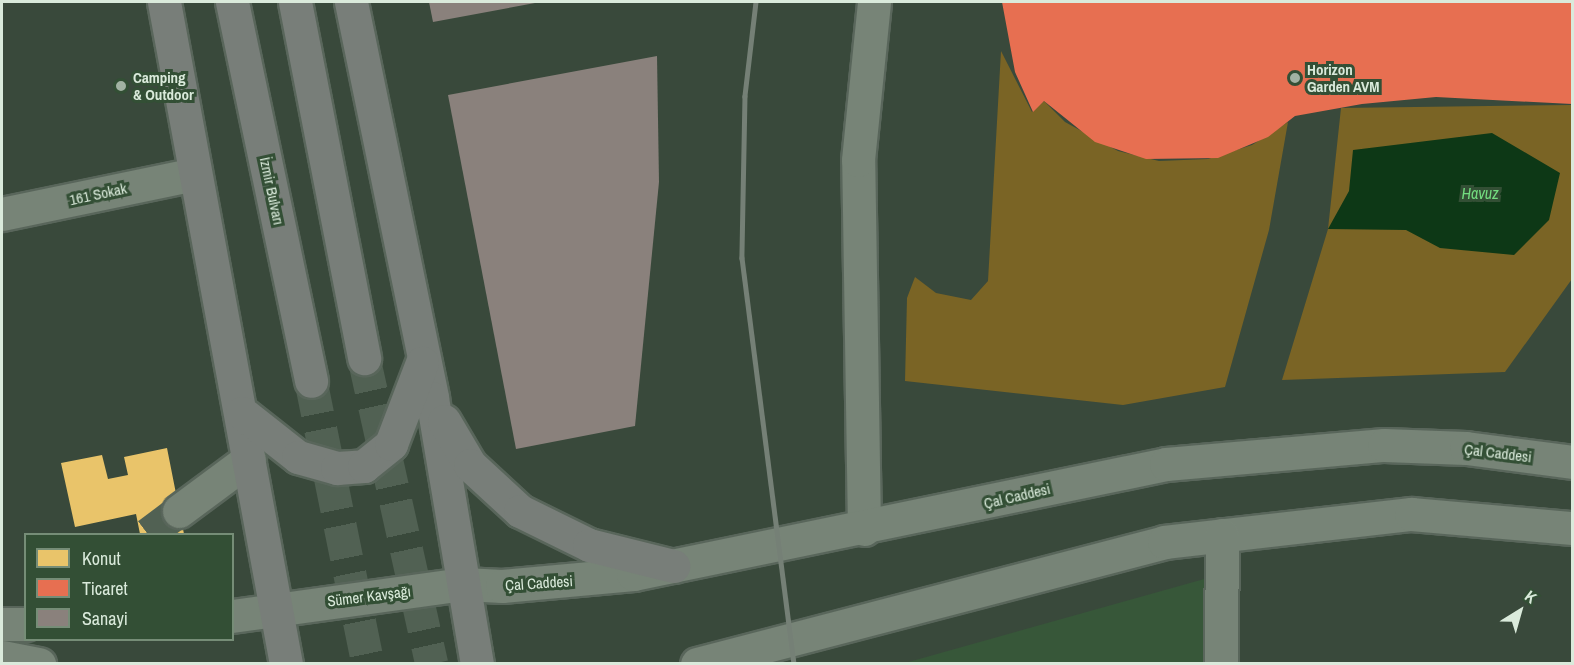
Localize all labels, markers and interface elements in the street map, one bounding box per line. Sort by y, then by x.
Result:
place label: Horizon Garden AVM [1307,60,1380,95]
place label: Camping & Outdoor [133,68,194,103]
marker: Horizon Garden AVM [1288,71,1302,85]
marker: Camping & Outdoor [114,79,128,93]
street label: İzmir Bulvarı [256,155,288,227]
street label: 161 Sokak [68,179,128,209]
water label: Havuz [1461,183,1499,203]
street label: Çal Caddesi [1463,440,1533,466]
street label: Çal Caddesi [982,480,1052,512]
legend [24,533,234,641]
text: Konut [82,546,121,571]
street label: Çal Caddesi [505,572,573,594]
text: Ticaret [82,576,128,601]
north arrow [1490,581,1550,641]
street label: Sümer Kavşağı [326,582,412,610]
text: K [1520,585,1541,608]
text: Sanayi [82,606,128,631]

